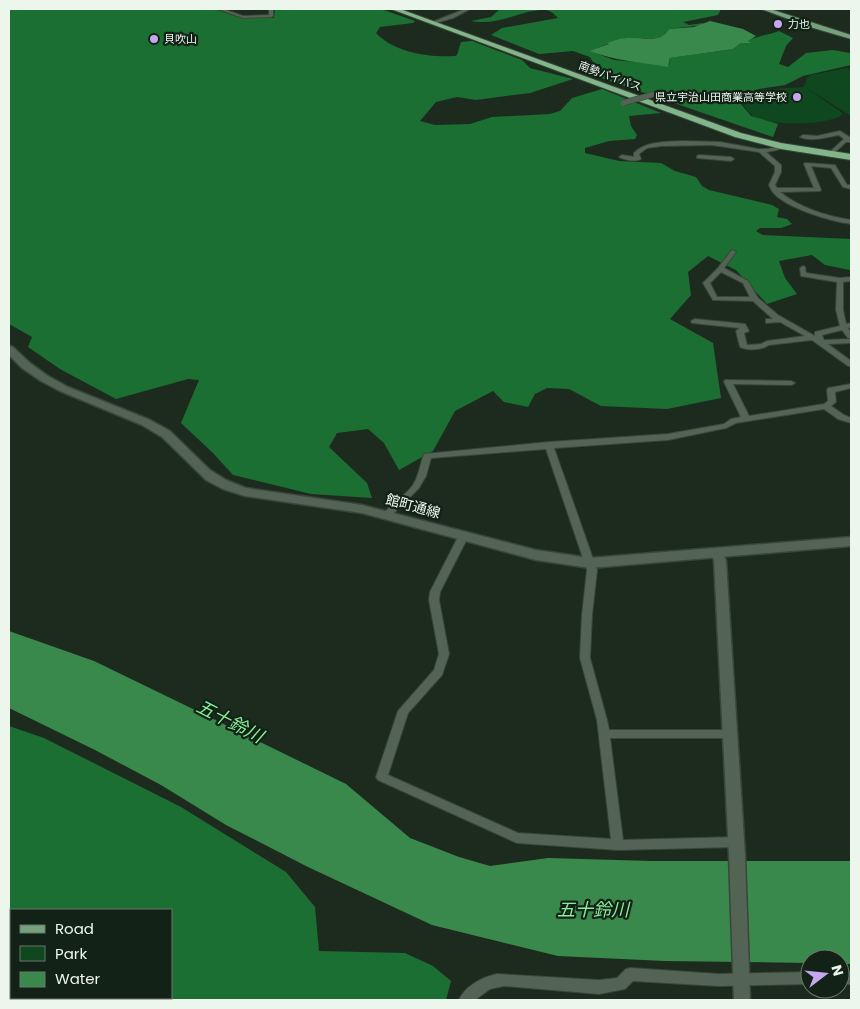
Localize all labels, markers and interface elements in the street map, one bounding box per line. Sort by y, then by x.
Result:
place label: 力也 [788,16,810,32]
marker: 力也 [772,18,784,30]
place label: 貝吹山 [164,31,197,47]
marker: 貝吹山 [148,33,160,45]
street label: 南勢バイパス [576,57,644,95]
place label: 県立宇治山田商業高等学校 [655,89,787,105]
marker: 県立宇治山田商業高等学校 [791,91,803,103]
street label: 館町通線 [383,489,443,523]
water label: 五十鈴川 [192,694,270,749]
water label: 五十鈴川 [557,897,631,922]
legend [10,909,172,999]
text: Road [55,918,94,939]
text: Park [55,943,87,964]
north arrow [800,949,850,999]
text: N [826,963,849,978]
text: Water [55,968,101,989]

